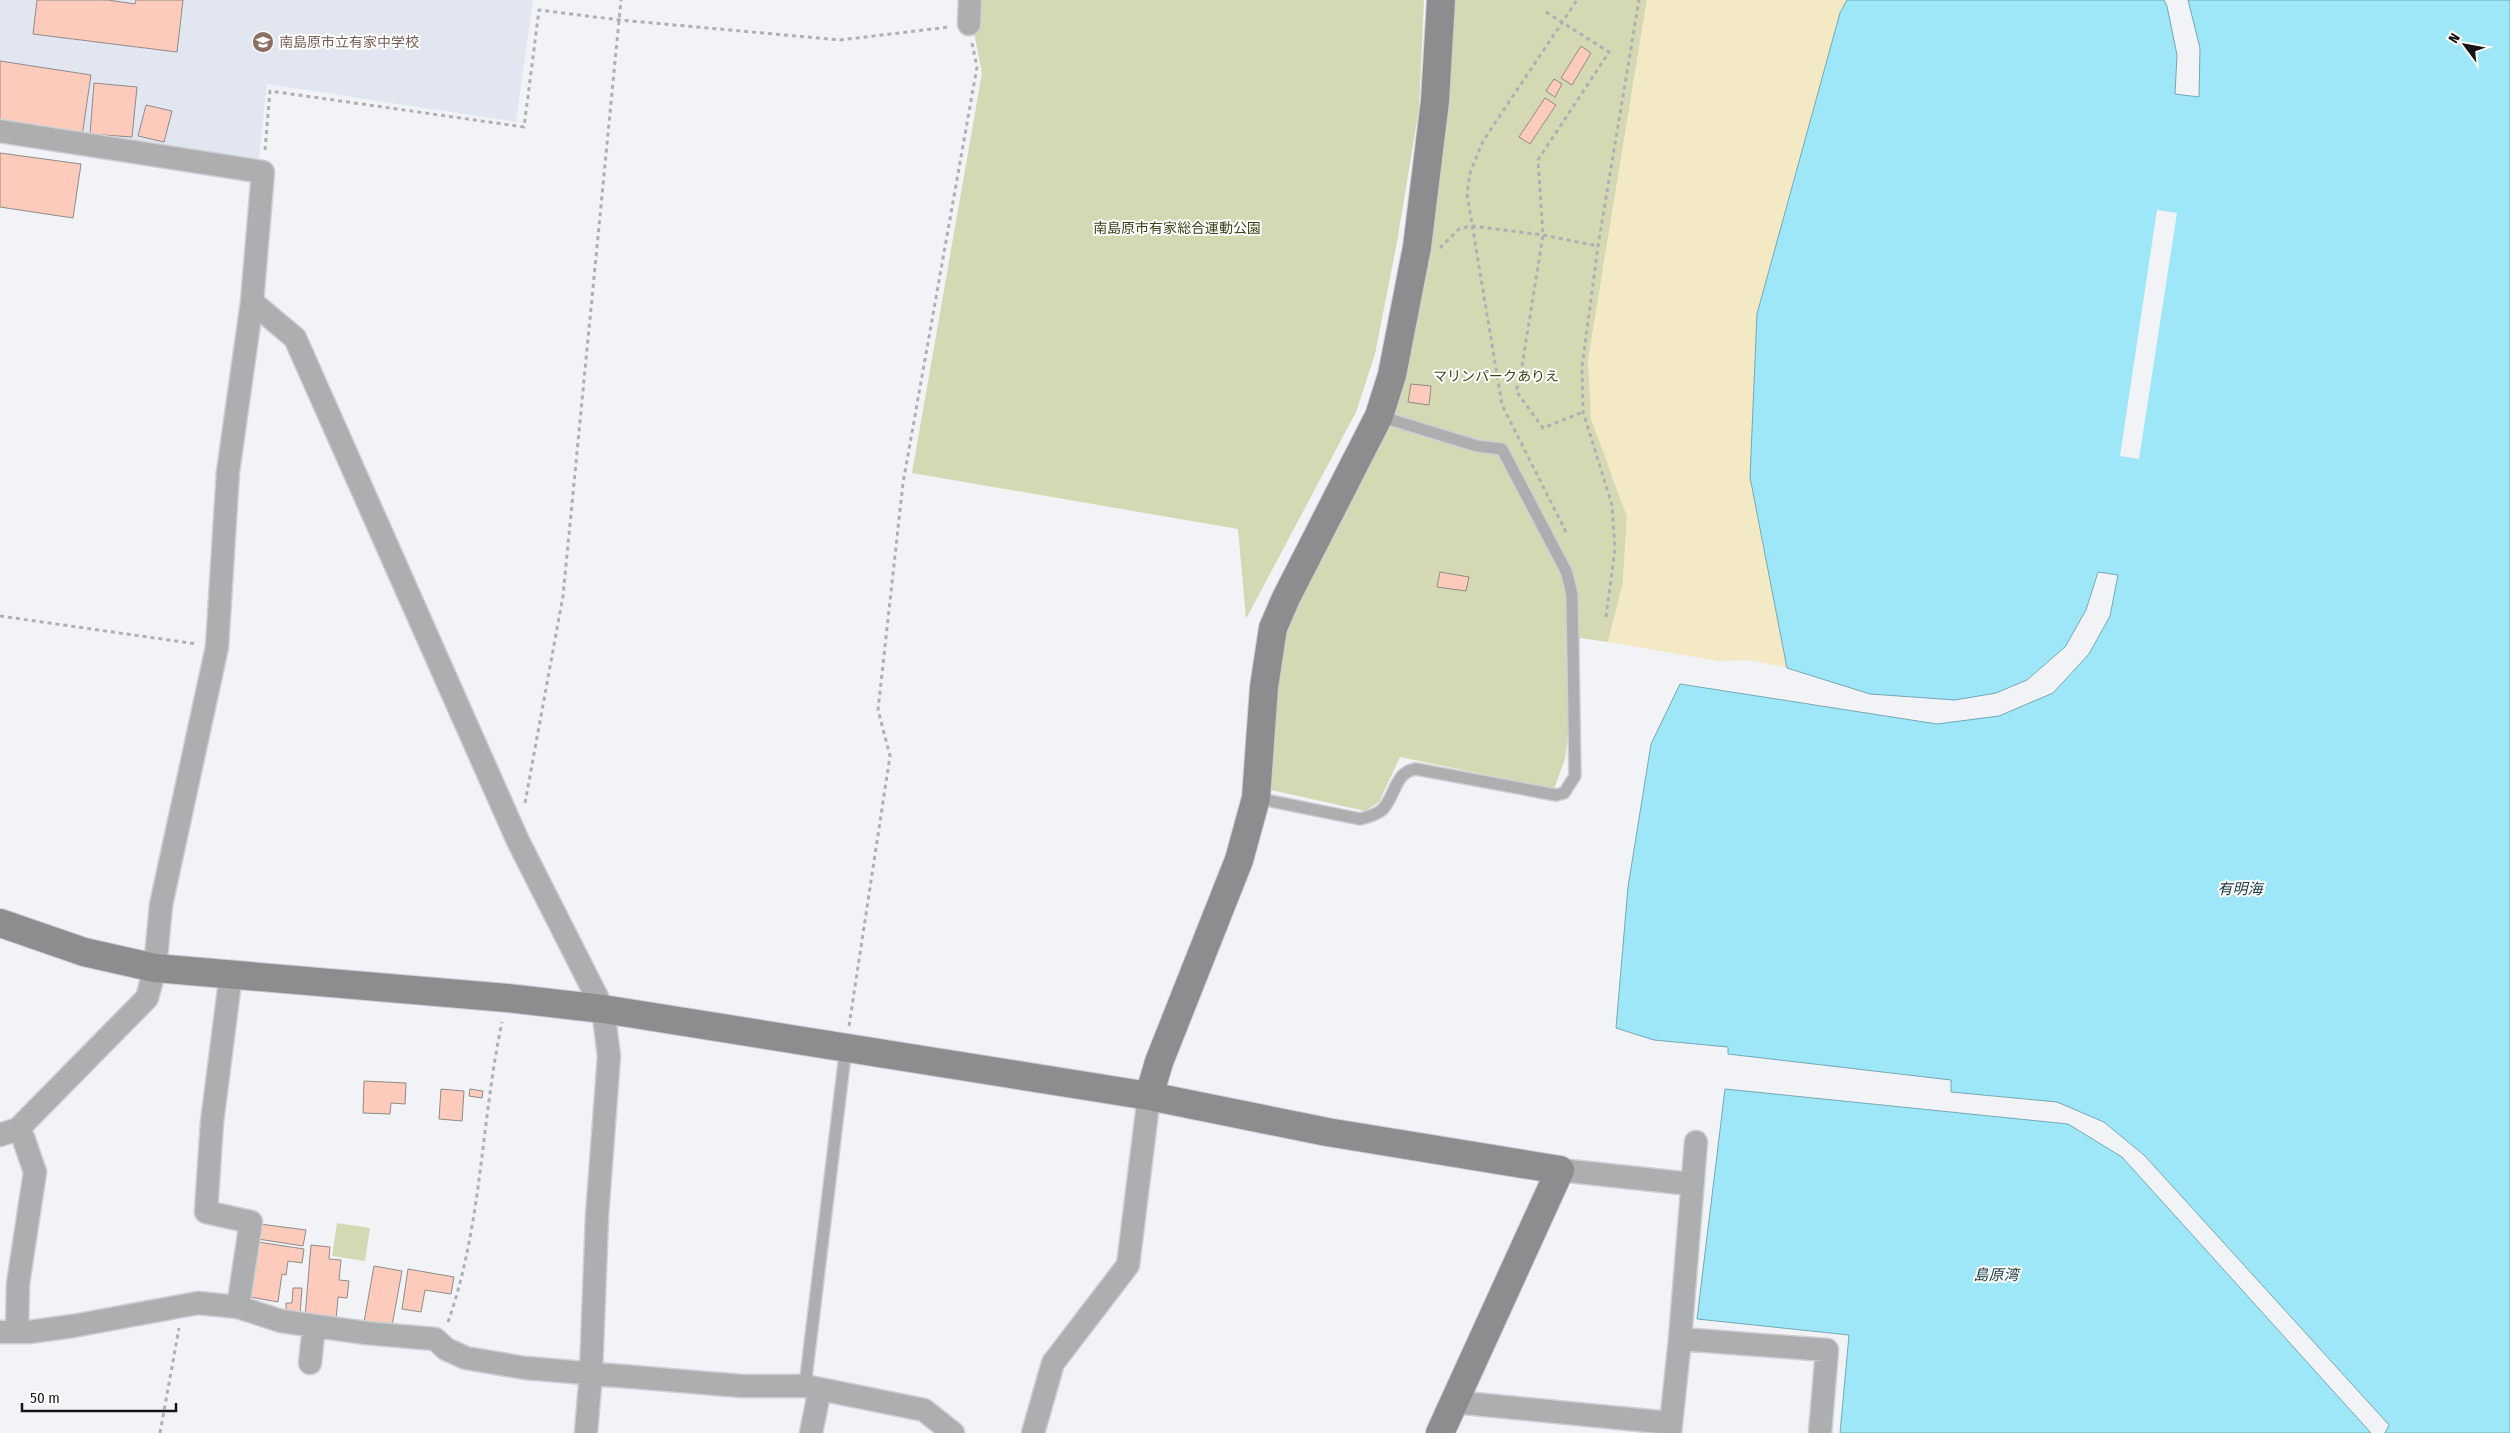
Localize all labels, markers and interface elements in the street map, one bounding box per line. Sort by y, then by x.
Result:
north arrow [2440,20,2490,70]
school or university icon: 南島原市立有家中学校 [251,30,275,54]
text: N [2445,30,2464,46]
place label: 南島原市立有家中学校 [279,34,419,51]
park label: 南島原市有家総合運動公園 [1093,220,1261,237]
park label: マリンパークありえ [1433,368,1559,385]
water label: 有明海 [2217,880,2264,898]
water label: 島原湾 [1973,1266,2021,1284]
scale bar [22,1380,176,1412]
text: 50 m [30,1389,60,1407]

